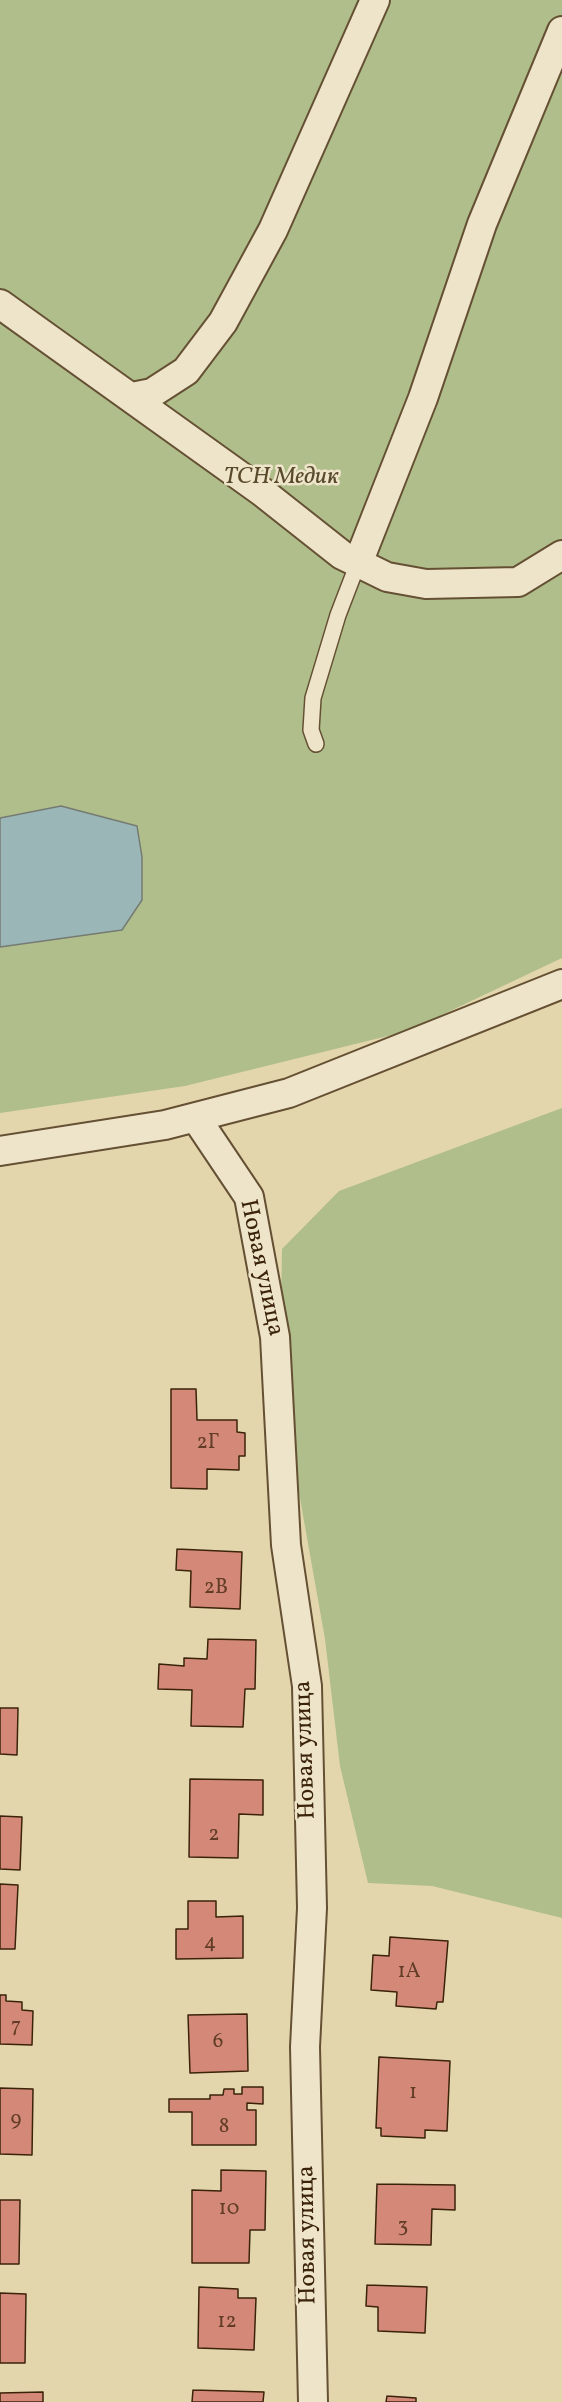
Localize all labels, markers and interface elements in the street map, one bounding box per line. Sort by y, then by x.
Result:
park label: ТСН Медик [224,465,338,493]
street label: Новая улица [231,1197,289,1339]
house number: 2Г [196,1431,220,1457]
house number: 2В [204,1576,228,1602]
street label: Новая улица [290,1680,324,1820]
house number: 2 [208,1823,220,1849]
house number: 4 [204,1931,216,1957]
house number: 1А [398,1960,420,1986]
house number: 7 [11,2015,21,2041]
house number: 6 [213,2030,223,2056]
house number: 1 [409,2081,417,2107]
house number: 9 [11,2108,21,2134]
house number: 8 [219,2115,229,2141]
street label: Новая улица [293,2165,325,2305]
house number: 10 [219,2197,239,2223]
house number: 3 [398,2214,408,2240]
house number: 12 [217,2310,237,2336]

